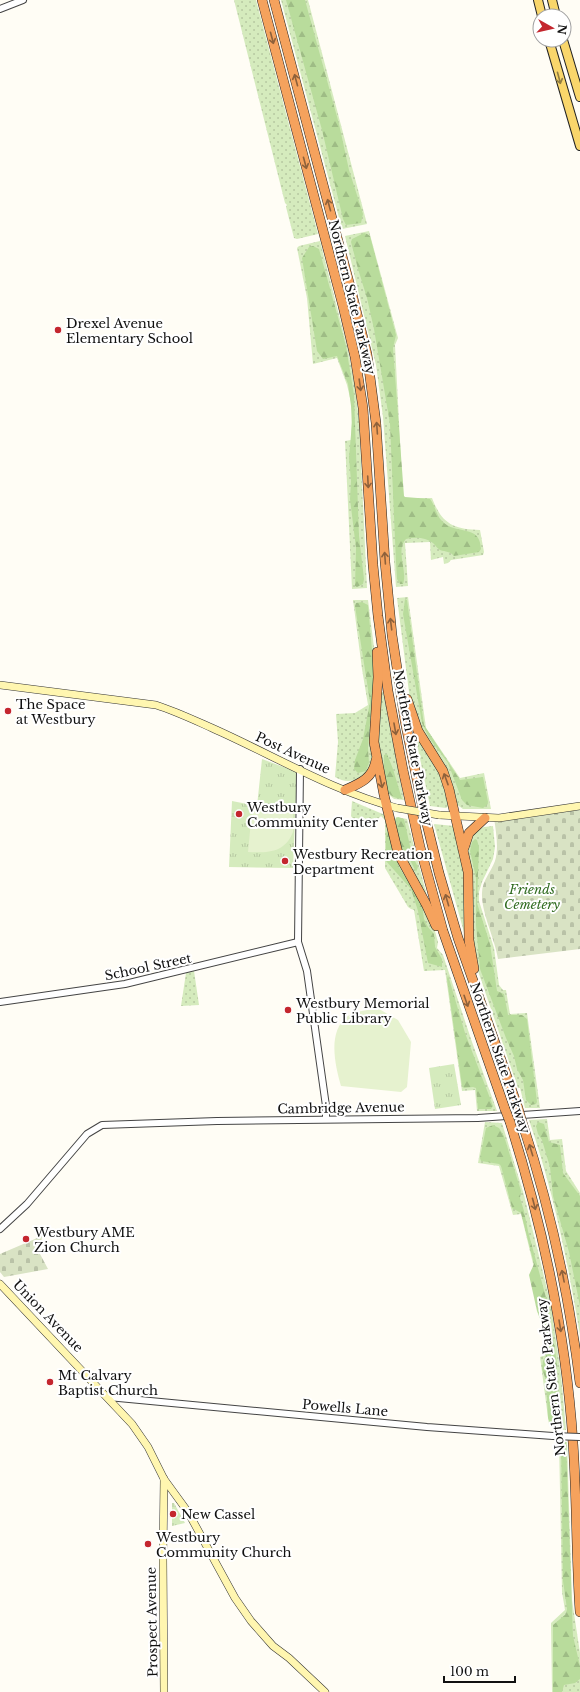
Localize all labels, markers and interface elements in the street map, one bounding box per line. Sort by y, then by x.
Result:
north arrow [532,8,572,48]
text: N [554,23,570,36]
one-way arrow [269,31,276,44]
one-way arrow [556,71,563,84]
one-way arrow [291,74,299,87]
one-way arrow [302,157,309,170]
one-way arrow [325,199,332,212]
street label: Northern State Parkway [325,218,380,377]
place label: Drexel Avenue Elementary School [66,315,193,347]
marker: Drexel Avenue Elementary School [53,325,63,335]
one-way arrow [356,378,364,391]
one-way arrow [373,422,380,435]
one-way arrow [364,475,371,488]
one-way arrow [381,552,388,565]
one-way arrow [387,618,395,631]
street label: Northern State Parkway [389,668,437,828]
place label: The Space at Westbury [16,696,96,728]
marker: The Space at Westbury [3,706,13,716]
one-way arrow [391,722,399,735]
street label: Post Avenue [253,728,333,778]
one-way arrow [442,774,450,786]
one-way arrow [378,775,386,788]
place label: Westbury Community Center [246,799,379,831]
marker: Westbury Community Center [234,809,244,819]
place label: Westbury Recreation Department [292,846,433,878]
marker: Westbury Recreation Department [280,856,290,866]
park label: Friends Cemetery [504,881,560,913]
one-way arrow [443,894,450,907]
street label: School Street [103,949,193,985]
street label: Northern State Parkway [466,980,534,1137]
place label: Westbury Memorial Public Library [295,995,429,1027]
one-way arrow [463,995,471,1007]
marker: Westbury Memorial Public Library [283,1005,293,1015]
street label: Cambridge Avenue [277,1098,405,1118]
one-way arrow [527,1143,534,1156]
one-way arrow [531,1197,538,1210]
place label: Westbury AME Zion Church [33,1224,135,1256]
marker: Westbury AME Zion Church [21,1234,31,1244]
one-way arrow [559,1270,567,1283]
street label: Union Avenue [9,1276,87,1356]
street label: Northern State Parkway [533,1296,569,1457]
one-way arrow [556,1319,564,1332]
place label: Mt Calvary Baptist Church [58,1367,158,1399]
marker: Mt Calvary Baptist Church [45,1377,55,1387]
street label: Powells Lane [301,1396,389,1420]
place label: New Cassel [181,1506,255,1523]
marker: New Cassel [168,1509,178,1519]
place label: Westbury Community Church [155,1529,292,1561]
marker: Westbury Community Church [143,1539,153,1549]
street label: Prospect Avenue [143,1567,161,1677]
scale bar [444,1658,515,1684]
text: 100 m [450,1664,489,1679]

